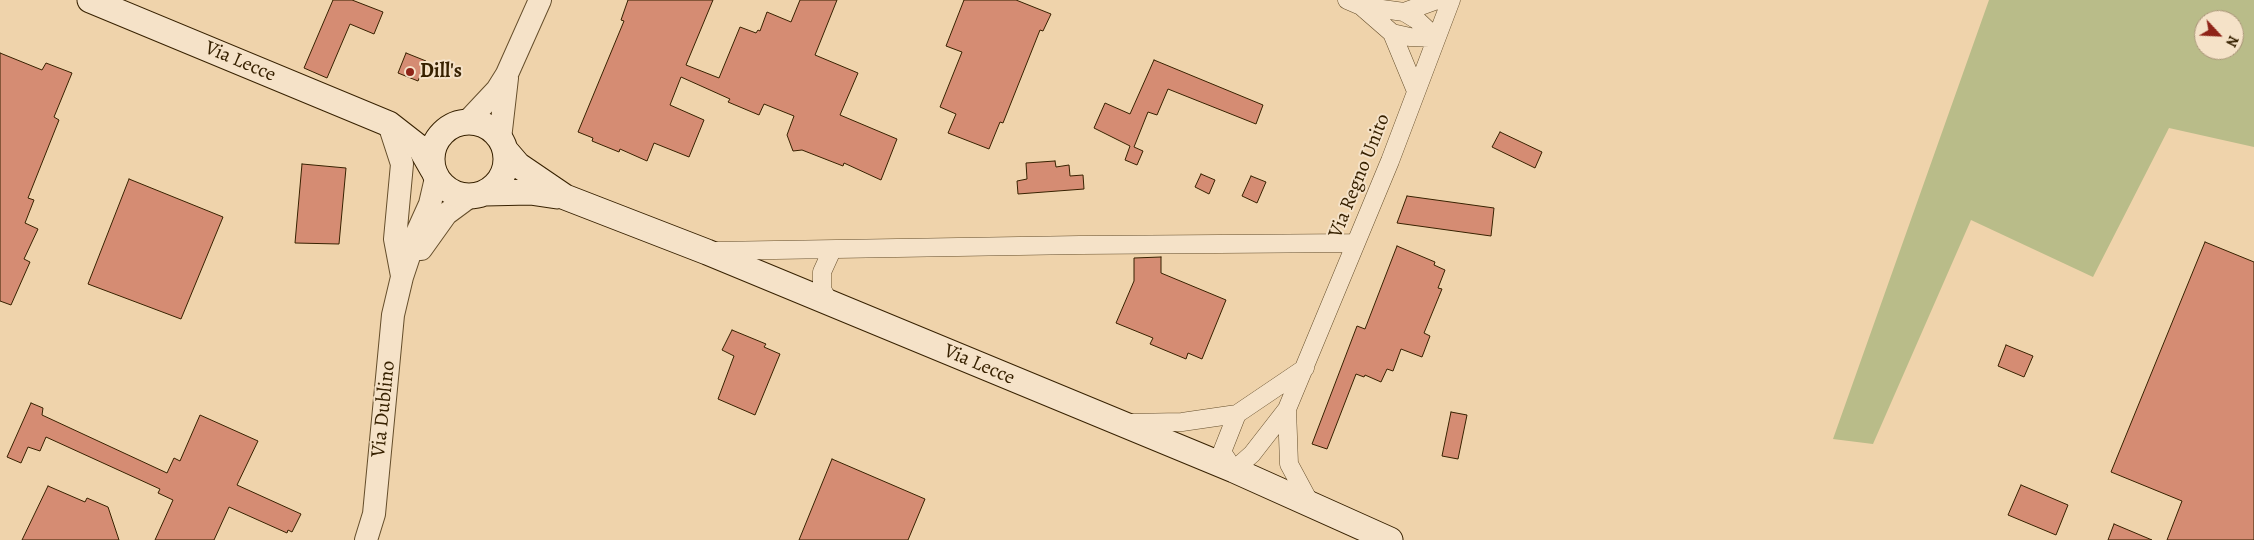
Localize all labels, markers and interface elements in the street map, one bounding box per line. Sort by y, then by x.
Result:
north arrow [2194,10,2244,60]
text: N [2221,32,2243,50]
street label: Via Lecce [201,36,279,88]
place label: Dill's [420,60,462,84]
marker: Dill's [404,66,416,78]
street label: Via Regno Unito [1324,110,1396,242]
street label: Via Lecce [940,339,1018,391]
street label: Via Dublino [367,360,401,458]

